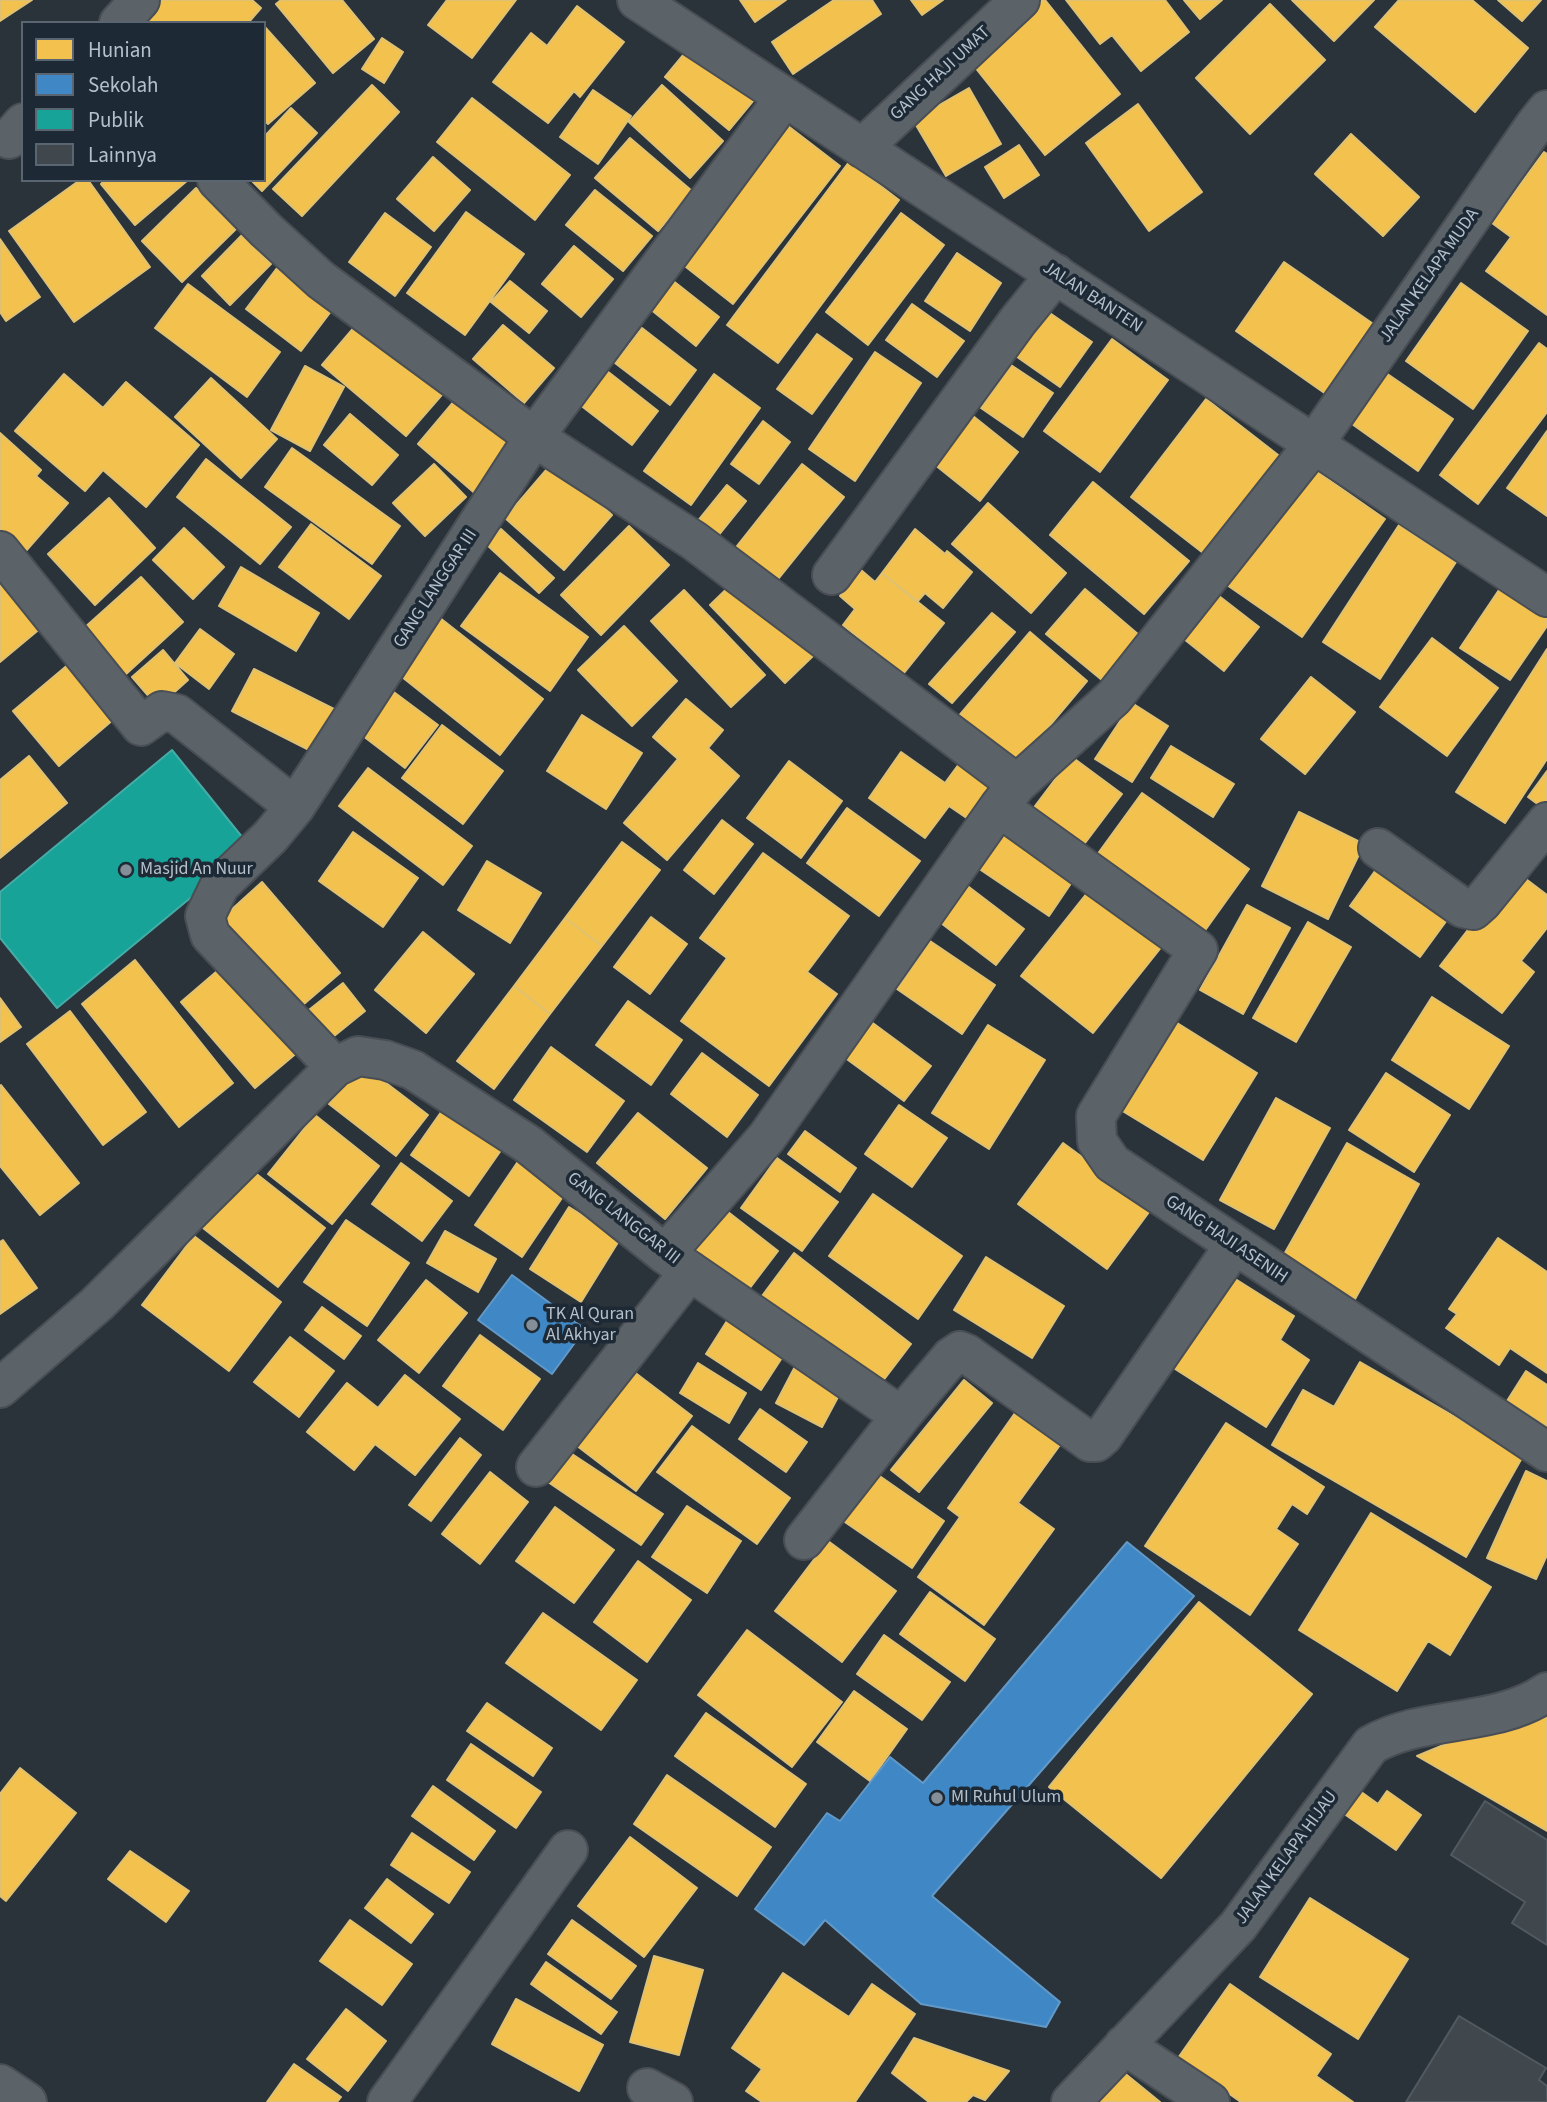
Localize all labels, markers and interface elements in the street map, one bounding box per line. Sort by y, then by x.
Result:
legend [21,21,266,182]
street label: GANG HAJI UMAT [887,22,995,126]
text: Hunian [88,35,152,65]
text: Sekolah [88,70,158,100]
text: Publik [88,105,144,135]
text: Lainnya [88,140,157,170]
street label: JALAN KELAPA MUDA [1376,205,1484,347]
street label: JALAN BANTEN [1038,258,1146,338]
street label: GANG LANGGAR III [390,526,482,652]
place label: Masjid An Nuur [140,859,253,881]
marker: Masjid An Nuur [118,862,134,878]
street label: GANG LANGGAR III [562,1168,684,1270]
street label: GANG HAJI ASENIH [1161,1191,1291,1289]
place label: TK Al Quran Al Akhyar [546,1304,634,1346]
marker: TK Al Quran Al Akhyar [524,1317,540,1333]
place label: MI Ruhul Ulum [951,1787,1061,1809]
street label: JALAN KELAPA HIJAU [1231,1787,1343,1929]
marker: MI Ruhul Ulum [929,1790,945,1806]

